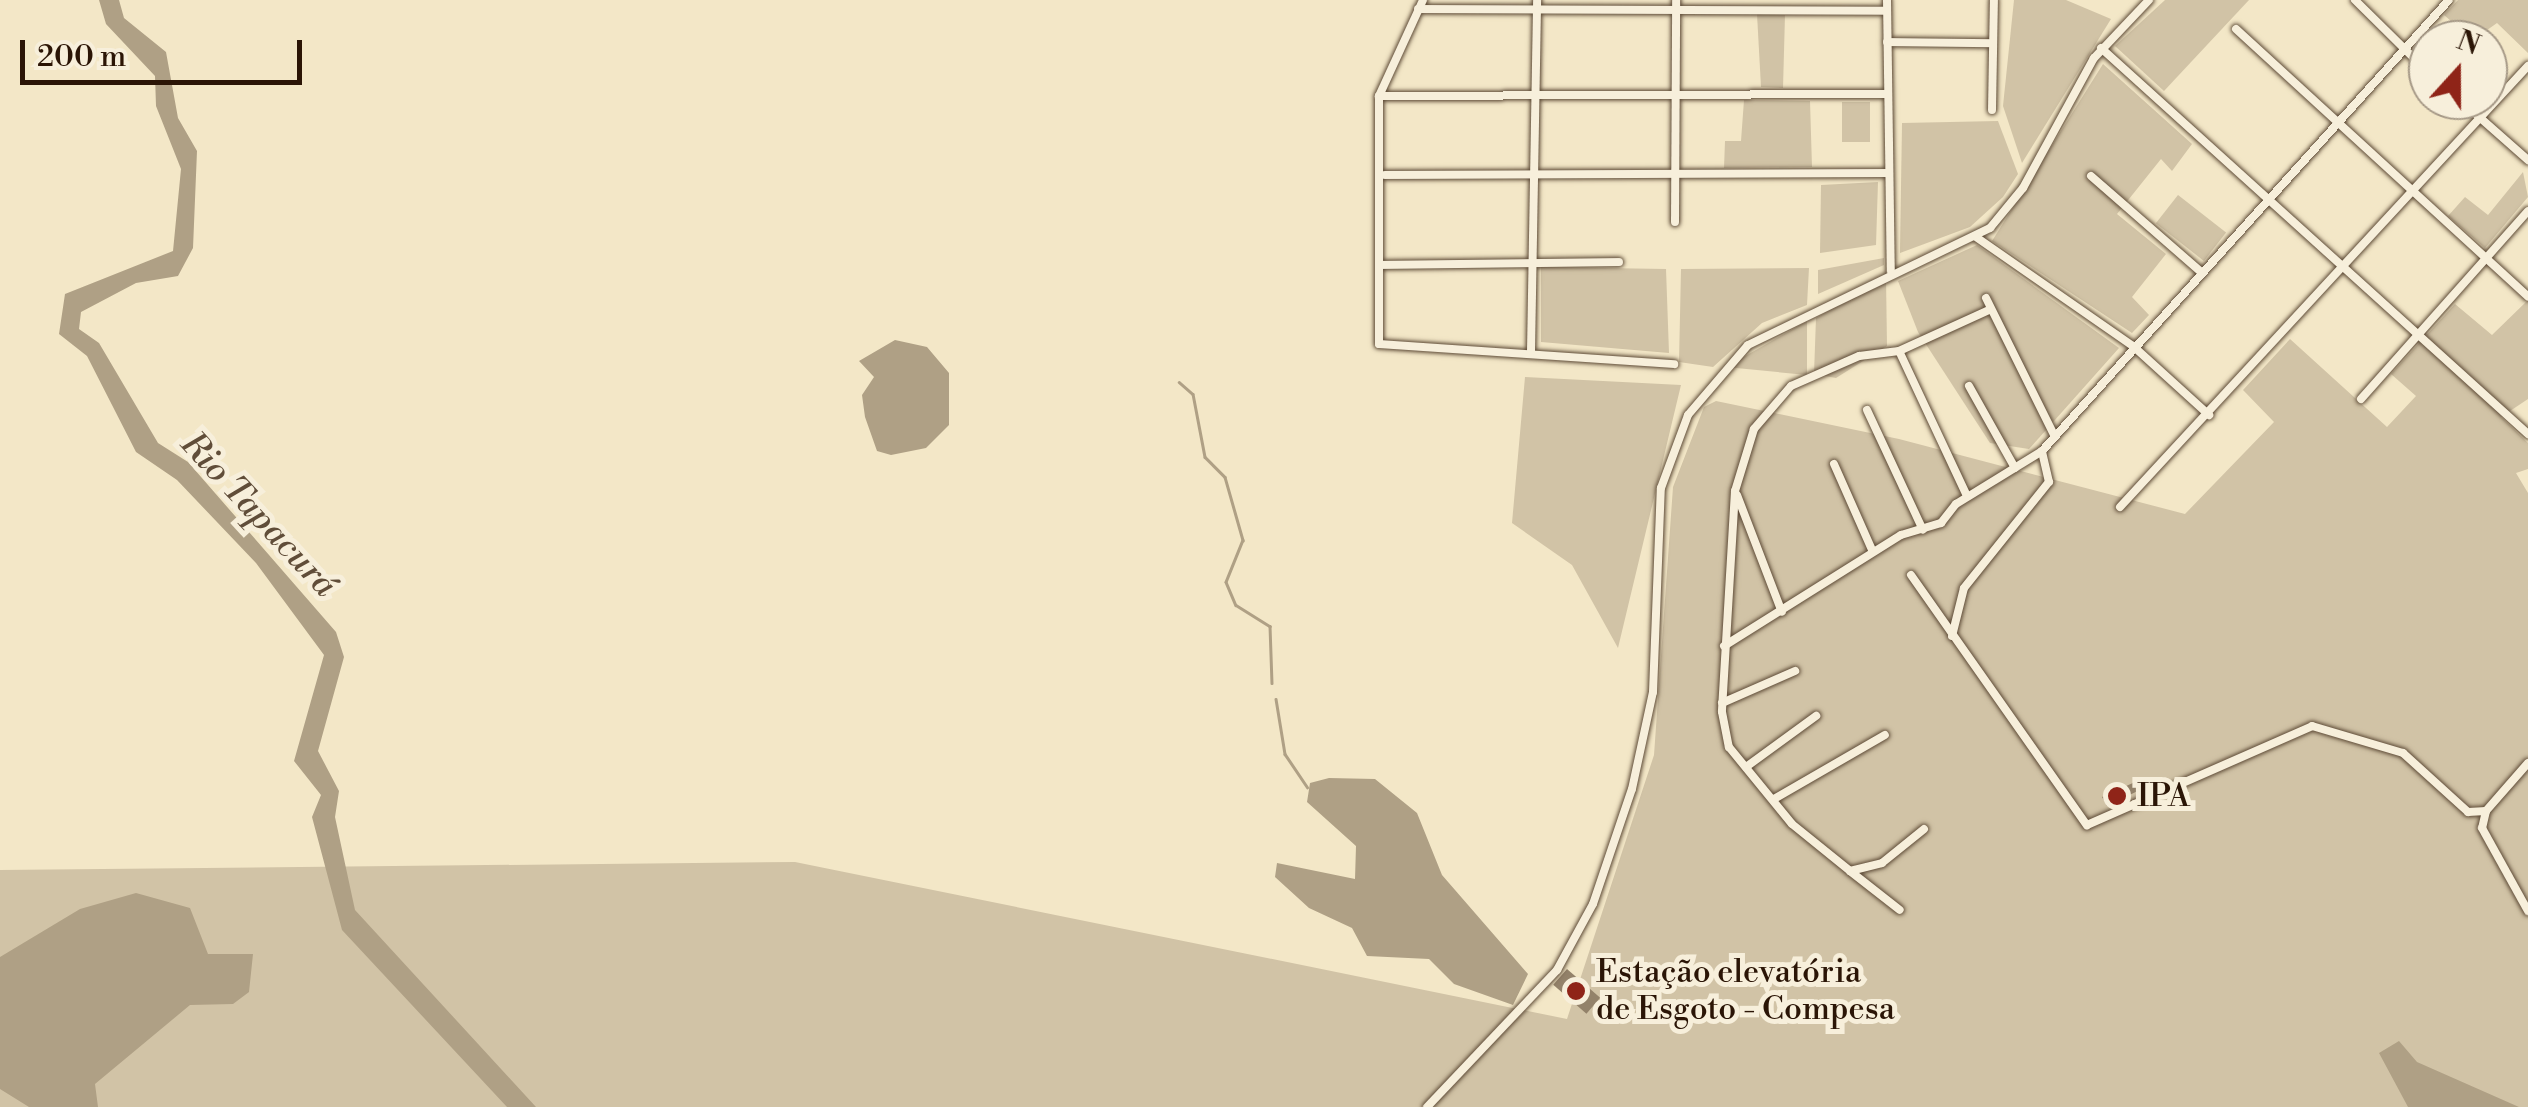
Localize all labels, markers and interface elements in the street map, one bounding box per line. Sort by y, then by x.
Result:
scale bar [25,20,308,82]
north arrow [2408,20,2508,120]
text: N [2452,23,2485,64]
text: 200 m [37,38,126,76]
water label: Rio Tapacurá [171,424,345,606]
place label: IPA [2137,777,2190,815]
marker: IPA [2106,785,2128,807]
place label: Estação elevatória de Esgoto - Compesa [1596,954,1895,1029]
marker: Estação elevatória de Esgoto - Compesa [1565,980,1587,1002]

